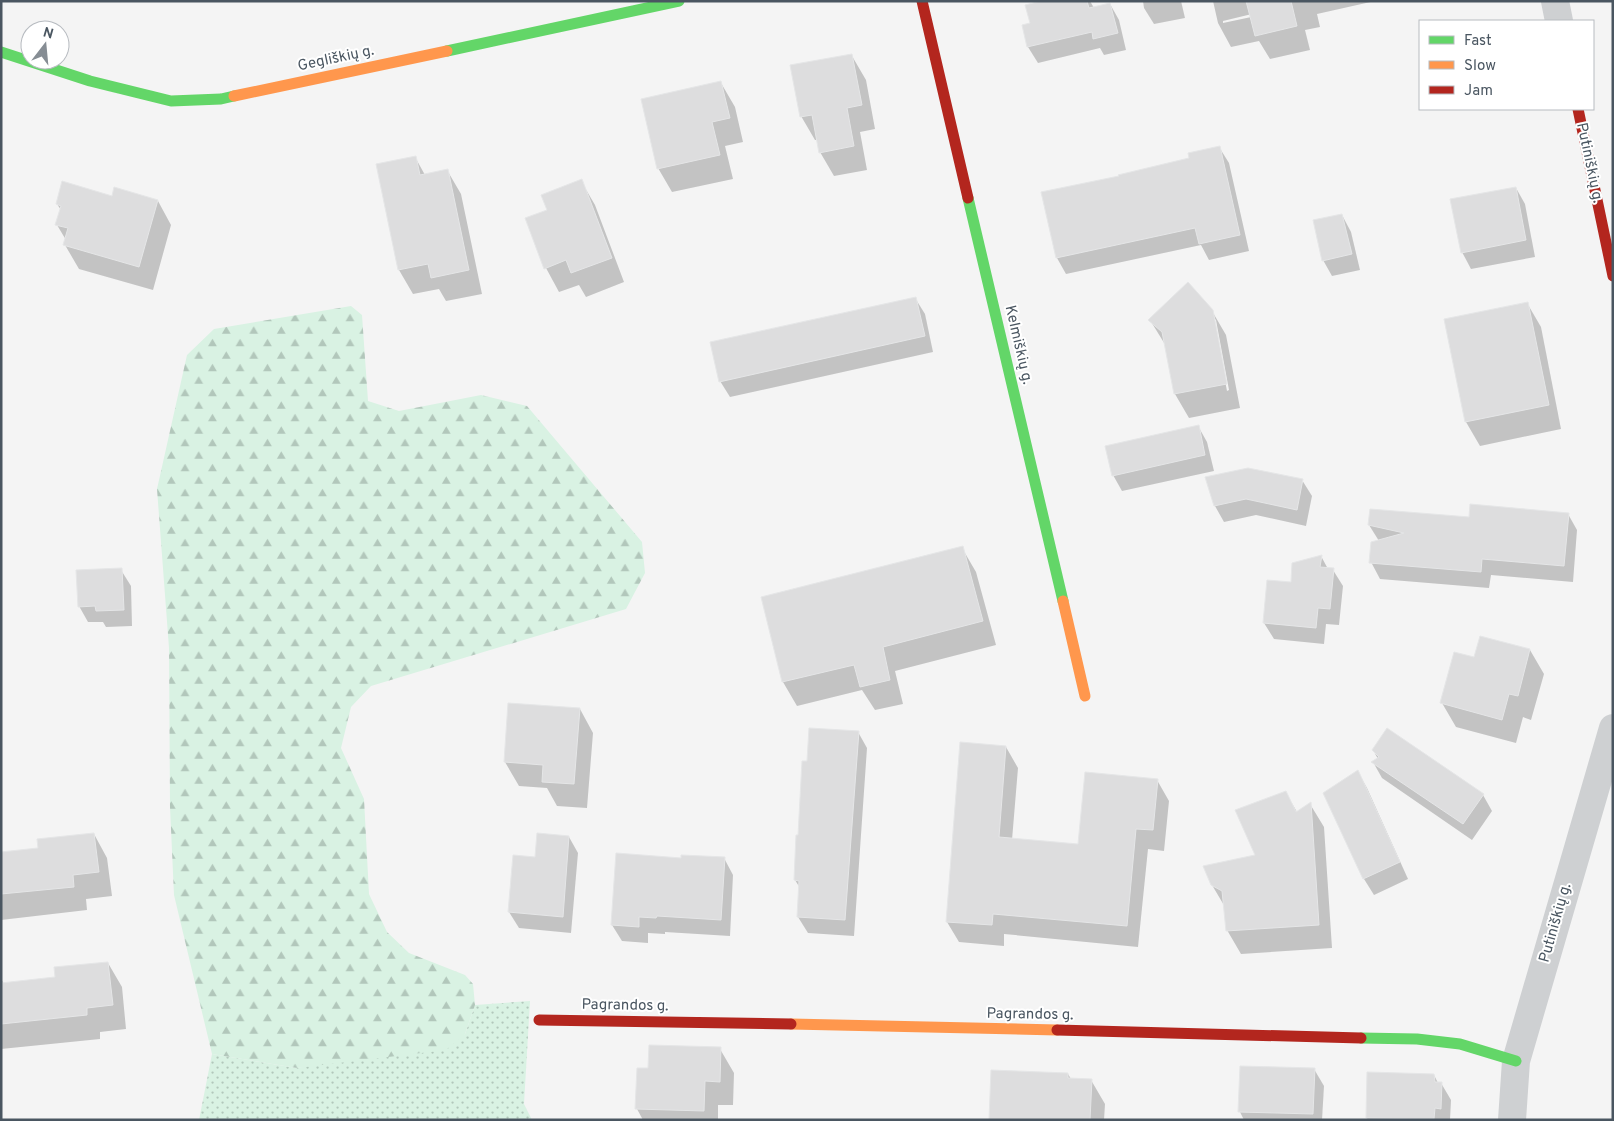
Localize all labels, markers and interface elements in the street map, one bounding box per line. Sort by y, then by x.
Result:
north arrow [20,20,70,70]
legend [1419,20,1594,110]
text: N [41,24,55,44]
text: Fast [1464,32,1492,51]
street label: Gegliškių g. [296,42,376,76]
text: Slow [1464,57,1496,76]
text: Jam [1464,82,1493,101]
street label: Putiniškių g. [1571,121,1607,205]
street label: Kelmiškių g. [1000,304,1036,386]
street label: Putiniškių g. [1536,881,1576,965]
street label: Pagrandos g. [581,996,669,1016]
street label: Pagrandos g. [986,1005,1074,1025]

